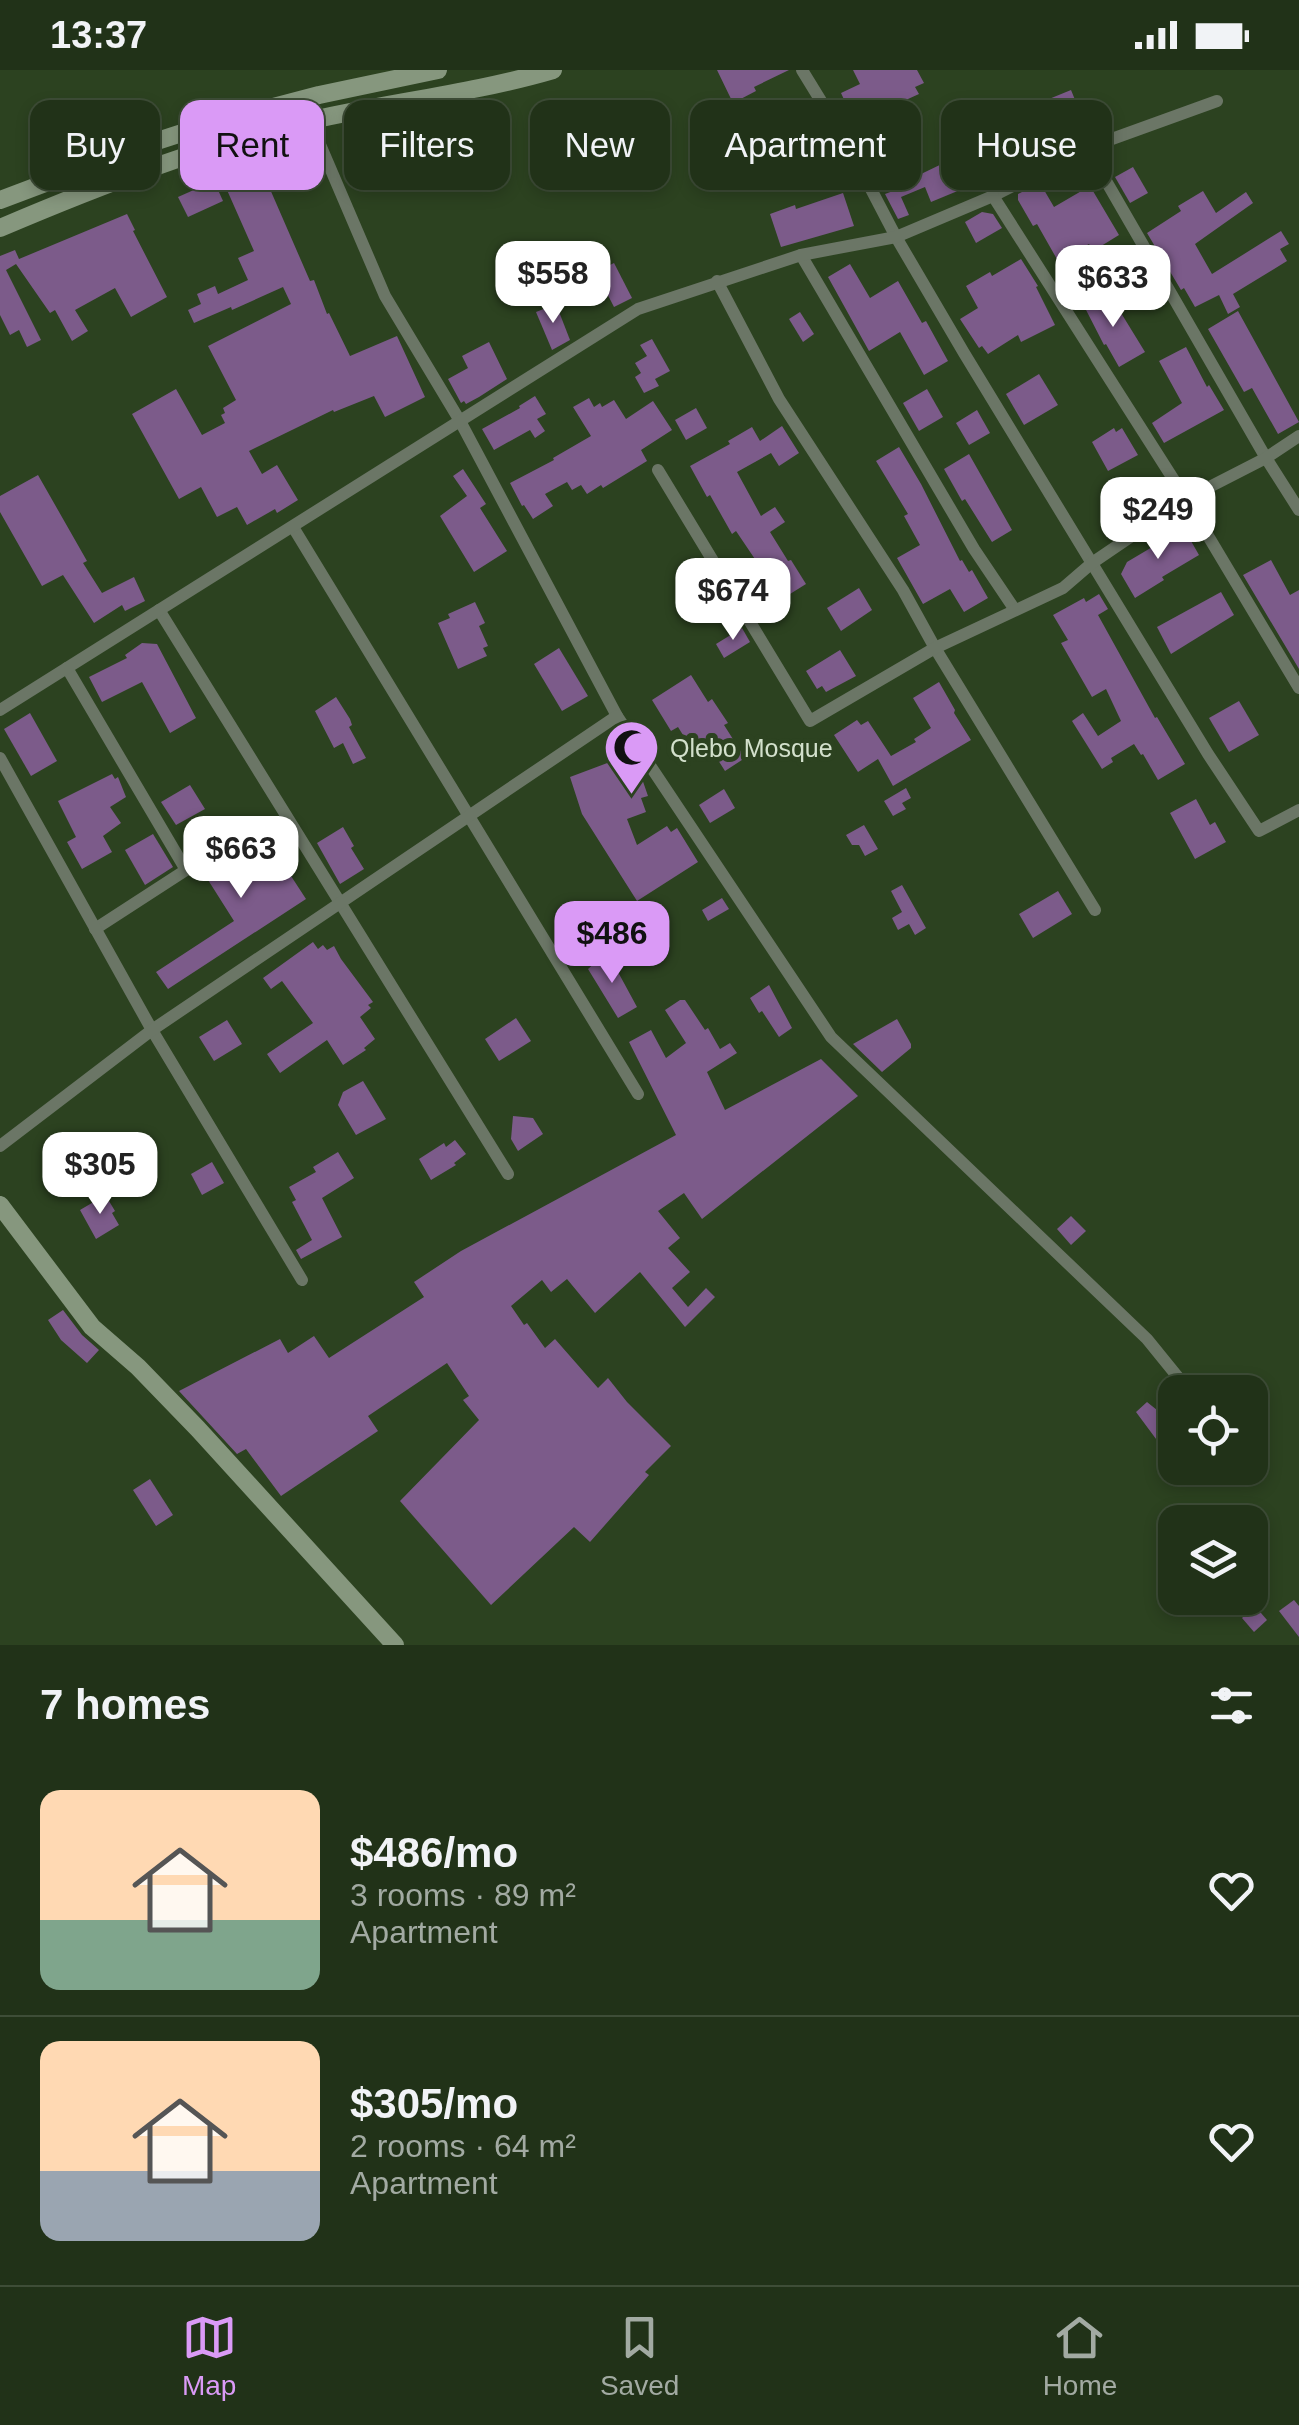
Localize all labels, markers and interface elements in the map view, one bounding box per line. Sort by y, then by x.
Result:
text: 13:37 [50,14,147,56]
chip: Buy [30,100,160,190]
chip: Rent [180,100,324,190]
chip: Filters [344,100,510,190]
chip: New [530,100,670,190]
chip: Apartment [690,100,921,190]
chip: House [941,100,1112,190]
pin: $558 [494,241,612,326]
pin: $633 [1054,245,1172,330]
text: $558 [517,255,589,291]
text: $633 [1077,259,1149,295]
pin: $249 [1099,477,1217,562]
text: $249 [1122,491,1194,527]
pin: $674 [674,558,792,643]
text: $674 [697,572,769,608]
mosque icon: Qlebo Mosque [601,718,661,797]
place label: Qlebo Mosque [670,734,833,762]
pin: $663 [182,816,300,901]
text: $663 [205,830,277,866]
pin: $486 [553,901,671,986]
text: $486 [576,915,648,951]
pin: $305 [41,1132,159,1217]
text: $305 [64,1146,136,1182]
map controls [1158,1375,1268,1615]
button: locate [1158,1375,1268,1485]
button: layers [1158,1505,1268,1615]
icon: filters [1204,1678,1259,1733]
text: 7 homes [40,1681,210,1728]
text: $486/mo [350,1829,518,1876]
icon: home [120,1830,240,1950]
icon: heart [1204,1863,1259,1918]
text: 3 rooms · 89 m² [350,1877,576,1913]
text: Apartment [350,1914,498,1950]
text: $305/mo [350,2080,518,2127]
icon: home [120,2081,240,2201]
icon: heart [1204,2114,1259,2169]
text: 2 rooms · 64 m² [350,2128,576,2164]
text: Apartment [350,2165,498,2201]
tab: Map [182,2310,237,2402]
tab: Saved [600,2310,679,2402]
tab: Home [1043,2310,1117,2402]

